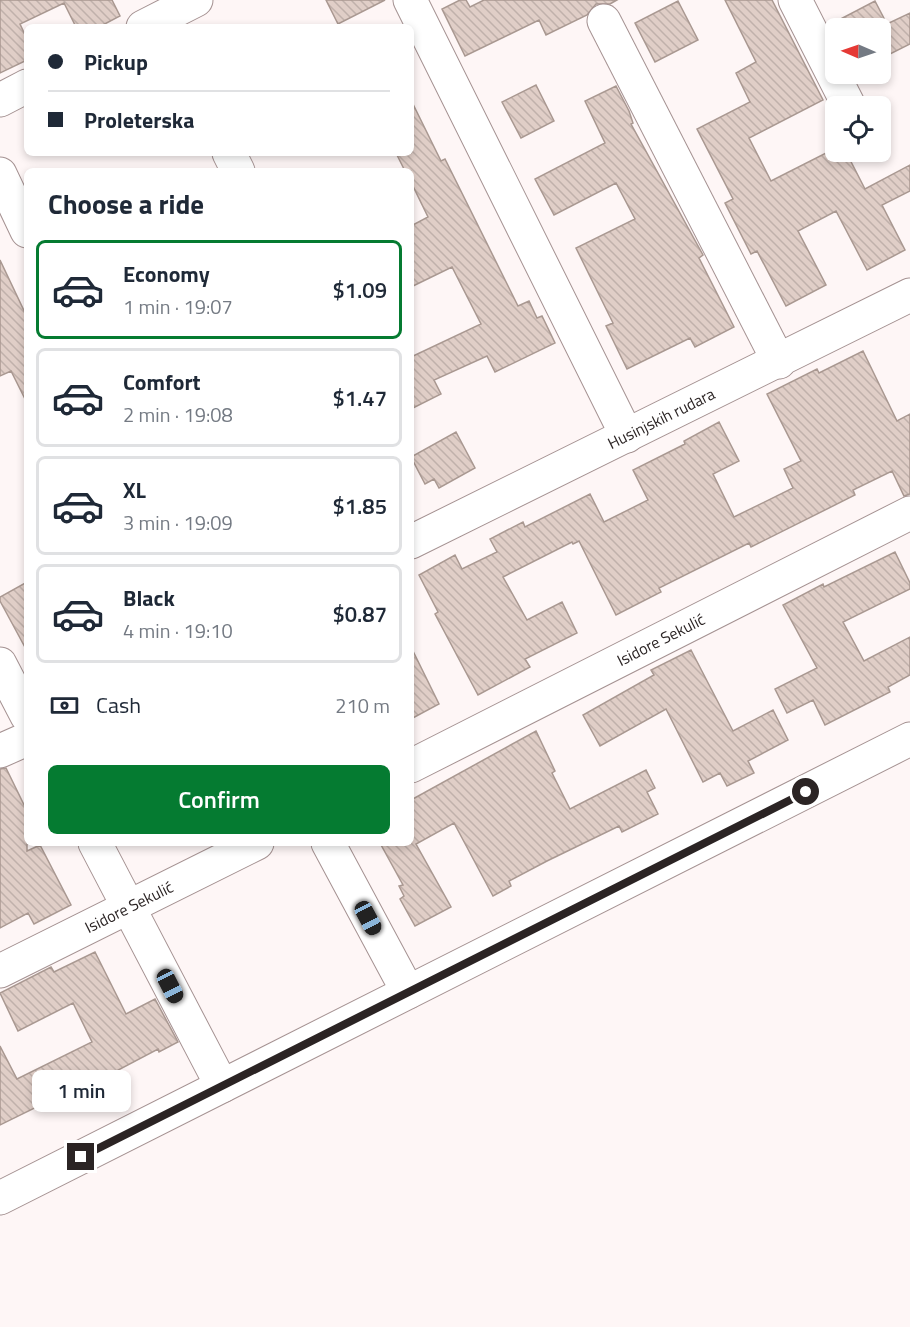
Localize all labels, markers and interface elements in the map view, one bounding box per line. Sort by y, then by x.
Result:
north arrow [825,18,891,84]
map controls [825,18,891,162]
text: Pickup [84,45,148,79]
button: locate [825,96,891,162]
text: Proleterska [84,103,194,137]
text: Choose a ride [48,183,204,224]
text: Economy [123,257,210,291]
icon: car [51,263,105,317]
text: $1.09 [332,273,387,307]
text: 1 min · 19:07 [123,291,233,322]
text: Comfort [123,365,201,399]
icon: car [51,371,105,425]
text: $1.47 [332,381,387,415]
street label: Husinjskih rudara [603,381,719,455]
text: 2 min · 19:08 [123,399,233,430]
text: XL [123,473,146,507]
icon: car [51,479,105,533]
text: $1.85 [332,489,387,523]
text: 3 min · 19:09 [123,507,233,538]
text: Black [123,581,175,615]
icon: car [51,587,105,641]
text: $0.87 [332,597,387,631]
street label: Isidore Sekulić [612,607,709,672]
text: 4 min · 19:10 [123,615,233,646]
text: Cash [96,688,141,722]
icon: cash [48,689,81,722]
text: 210 m [335,690,390,721]
button: Confirm [48,765,390,834]
route start [792,778,819,805]
street label: Isidore Sekulić [81,875,177,939]
car [352,898,384,938]
car [154,966,186,1006]
callout: 1 min [32,1070,130,1112]
text: 1 min [57,1075,106,1106]
route end [67,1143,94,1170]

